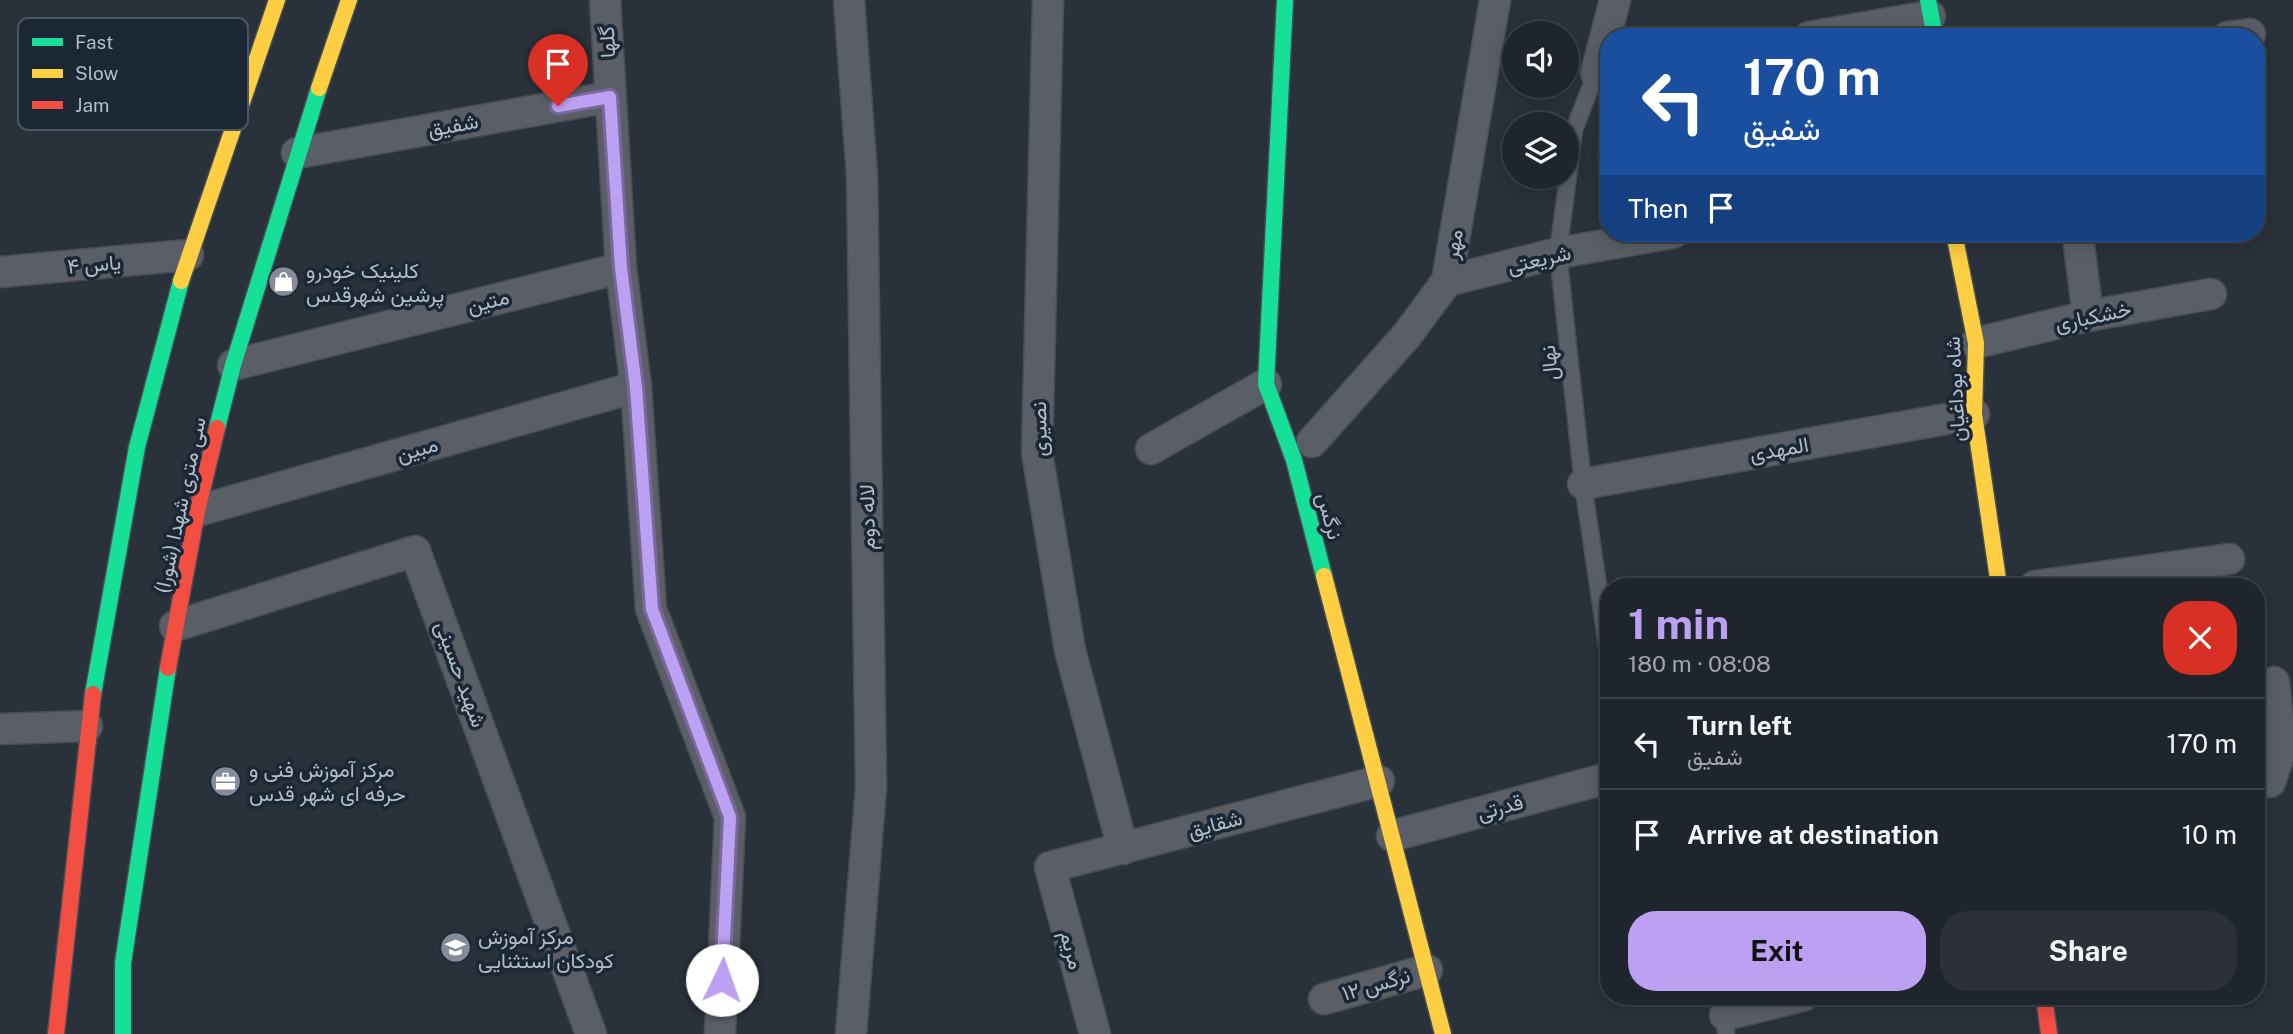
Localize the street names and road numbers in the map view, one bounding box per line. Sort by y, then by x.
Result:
street label: گلها [594,25,621,59]
street label: شفیق [426,108,480,142]
street label: مهر [1438,227,1469,262]
street label: شریعتی [1505,240,1573,279]
street label: یاس ۴ [66,249,122,279]
street label: متین [464,284,512,318]
street label: خشکباری [2053,296,2134,337]
street label: شاه بوداغیان [1940,336,1971,442]
street label: نهال [1535,344,1564,382]
street label: نصیری [1026,401,1053,457]
street label: سی متری شهدا (شورا) [149,415,212,596]
street label: مبین [393,431,441,467]
street label: المهدی [1748,432,1811,467]
street label: لاله دوم [854,484,882,550]
street label: نرگس [1311,490,1348,542]
street label: شهید حسینی [429,618,492,731]
street label: قدرتی [1474,789,1526,826]
street label: شقایق [1185,805,1245,843]
street label: مریم [1053,928,1089,973]
street label: نرگس ۱۲ [1339,962,1413,1007]

